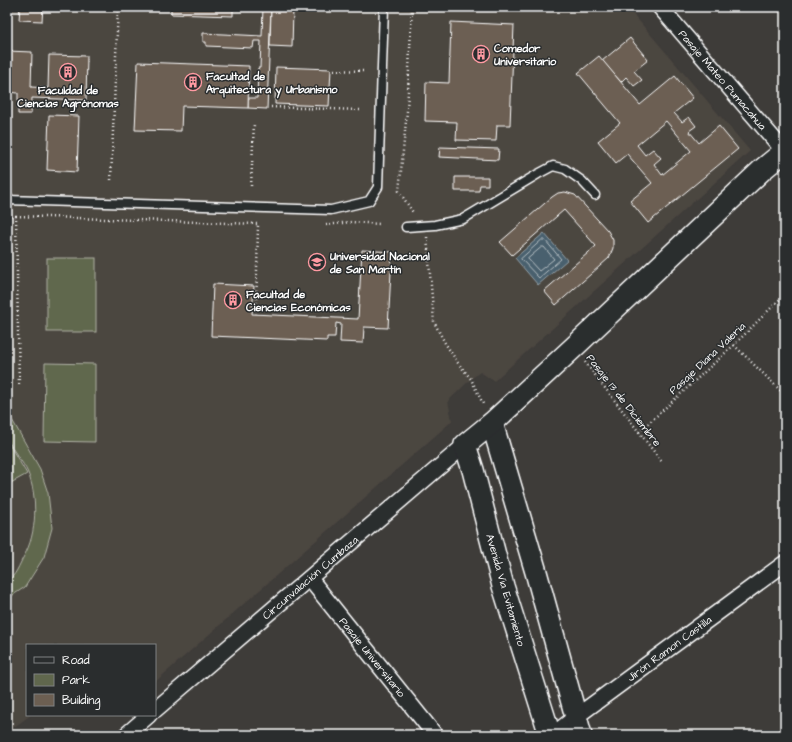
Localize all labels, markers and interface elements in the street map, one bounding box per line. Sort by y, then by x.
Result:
street label: Pasaje Mateo Pumacahua [675,27,770,134]
place label: Comedor Universitario [493,41,557,69]
building icon: Comedor Universitario [471,44,491,64]
building icon: Faculdad de Ciencias Agrónomas [58,62,78,82]
place label: Facultad de Arquitectura y Urbanismo [206,69,338,99]
building icon: Facultad de Arquitectura y Urbanismo [183,72,203,92]
place label: Faculdad de Ciencias Agrónomas [17,83,119,113]
place label: Universidad Nacional de San Martín [329,249,430,277]
school or university icon: Universidad Nacional de San Martín [307,252,327,272]
place label: Facultad de Ciencias Económicas [246,287,351,315]
building icon: Facultad de Ciencias Económicas [223,290,243,310]
street label: Pasaje Diana Valeria [666,319,749,398]
street label: Pasaje 13 de Diciembre [583,351,665,450]
street label: Circunvalación Cumbaza [259,532,362,623]
street label: Avenida Via Evitamiento [482,532,529,649]
street label: Jirón Ramon Castilla [624,612,715,685]
street label: Pasaje Universitario [336,614,409,701]
legend [26,644,156,716]
text: Road [62,652,90,669]
text: Park [62,672,90,689]
text: Building [62,692,100,710]

